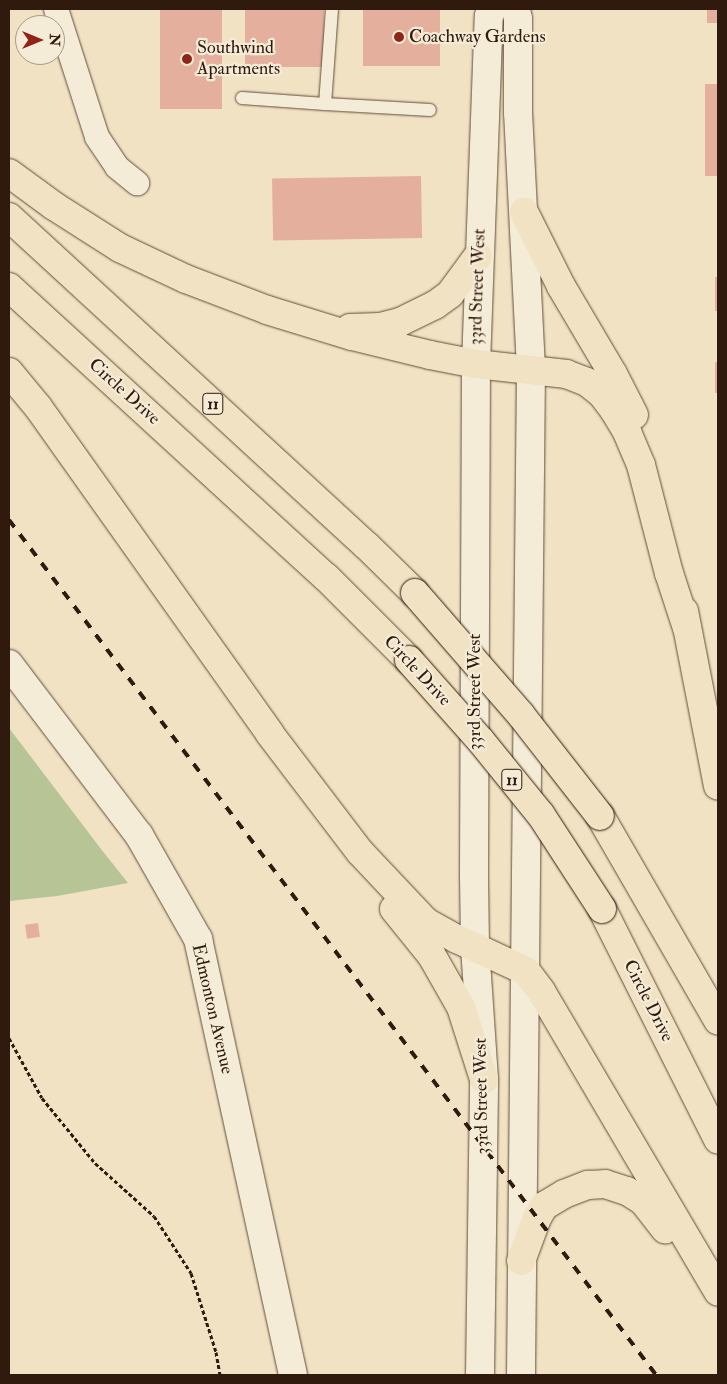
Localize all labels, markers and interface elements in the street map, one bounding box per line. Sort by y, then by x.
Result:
north arrow [15,15,65,65]
place label: Coachway Gardens [409,26,546,48]
marker: Coachway Gardens [393,31,405,43]
text: N [46,34,63,46]
place label: Southwind Apartments [197,38,280,80]
marker: Southwind Apartments [181,53,193,65]
street label: 33rd Street West [465,228,491,346]
street label: Circle Drive [84,354,164,430]
road number: 11 [202,390,224,418]
street label: Circle Drive [379,631,455,711]
street label: 33rd Street West [464,634,486,750]
road number: 11 [501,766,523,794]
street label: Edmonton Avenue [186,942,238,1076]
street label: Circle Drive [618,957,678,1045]
street label: 33rd Street West [470,1038,494,1154]

